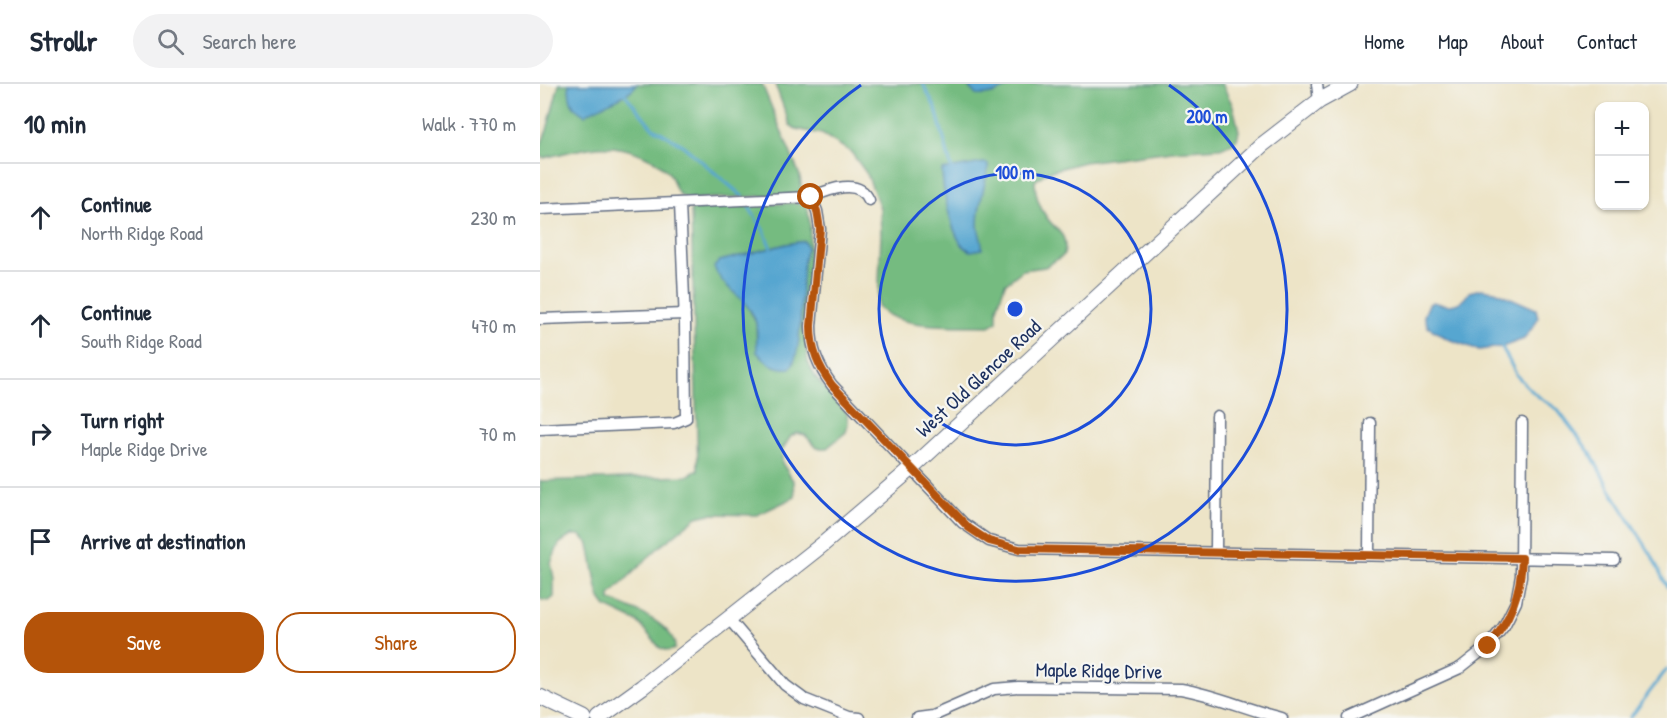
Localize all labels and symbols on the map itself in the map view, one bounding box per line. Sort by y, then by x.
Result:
text: 200 m [1187,104,1227,129]
text: 100 m [995,160,1035,185]
route start [797,183,823,209]
centre of rings [1005,299,1025,319]
street label: West Old Glencoe Road [910,313,1046,443]
route end [1474,632,1500,658]
street label: Maple Ridge Drive [1035,655,1163,685]

